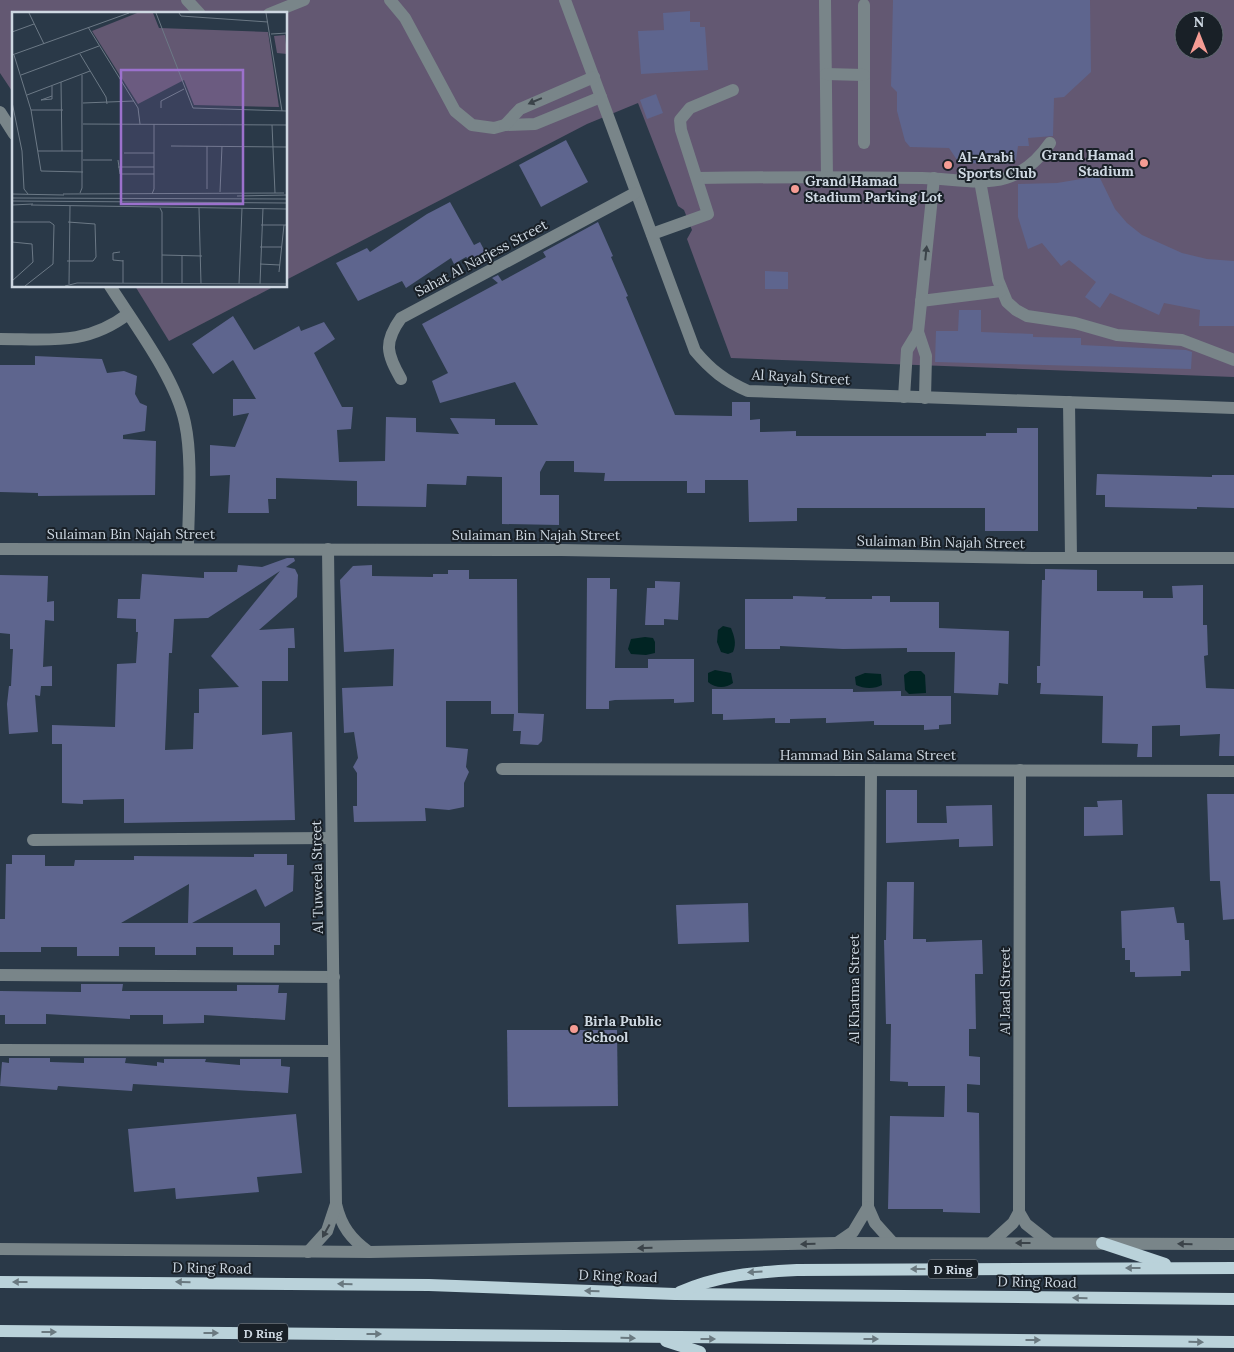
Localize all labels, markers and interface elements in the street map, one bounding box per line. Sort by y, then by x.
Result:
north arrow [1174,10,1224,60]
inset map [12,12,288,288]
text: N [1194,13,1205,31]
one-way arrow [528,98,542,106]
place label: Grand Hamad Stadium [1042,146,1134,180]
place label: Al-Arabi Sports Club [958,148,1036,182]
marker: Grand Hamad Stadium [1138,157,1150,169]
marker: Al-Arabi Sports Club [942,159,954,171]
place label: Grand Hamad Stadium Parking Lot [805,172,943,206]
marker: Grand Hamad Stadium Parking Lot [789,183,801,195]
street label: Sahat Al Narjess Street [412,215,551,301]
one-way arrow [922,244,930,260]
street label: Al Rayah Street [750,365,851,389]
street label: Sulaiman Bin Najah Street [47,525,216,543]
street label: Sulaiman Bin Najah Street [452,526,621,544]
street label: Sulaiman Bin Najah Street [857,532,1026,552]
street label: Hammad Bin Salama Street [780,746,957,764]
street label: Al Tuweela Street [307,819,327,935]
street label: Al Khatma Street [845,933,863,1045]
street label: Al Jaad Street [996,947,1014,1036]
place label: Birla Public School [584,1012,662,1046]
marker: Birla Public School [568,1023,580,1035]
one-way arrow [322,1223,330,1238]
one-way arrow [1015,1239,1031,1247]
one-way arrow [1177,1240,1193,1248]
one-way arrow [800,1241,816,1249]
one-way arrow [637,1244,653,1252]
street label: D Ring Road [172,1258,252,1278]
road number: D Ring [928,1260,978,1278]
one-way arrow [1125,1264,1141,1272]
one-way arrow [910,1265,926,1273]
street label: D Ring Road [578,1266,658,1286]
one-way arrow [747,1269,763,1277]
street label: D Ring Road [997,1272,1077,1292]
one-way arrow [12,1278,28,1286]
one-way arrow [174,1278,190,1286]
one-way arrow [337,1280,353,1288]
one-way arrow [583,1286,599,1294]
one-way arrow [1072,1294,1088,1302]
road number: D Ring [238,1324,288,1342]
one-way arrow [41,1328,57,1336]
one-way arrow [203,1329,219,1337]
one-way arrow [366,1330,382,1338]
one-way arrow [620,1334,636,1342]
one-way arrow [700,1335,716,1343]
one-way arrow [863,1336,879,1344]
one-way arrow [1025,1336,1041,1344]
one-way arrow [1188,1338,1204,1346]

